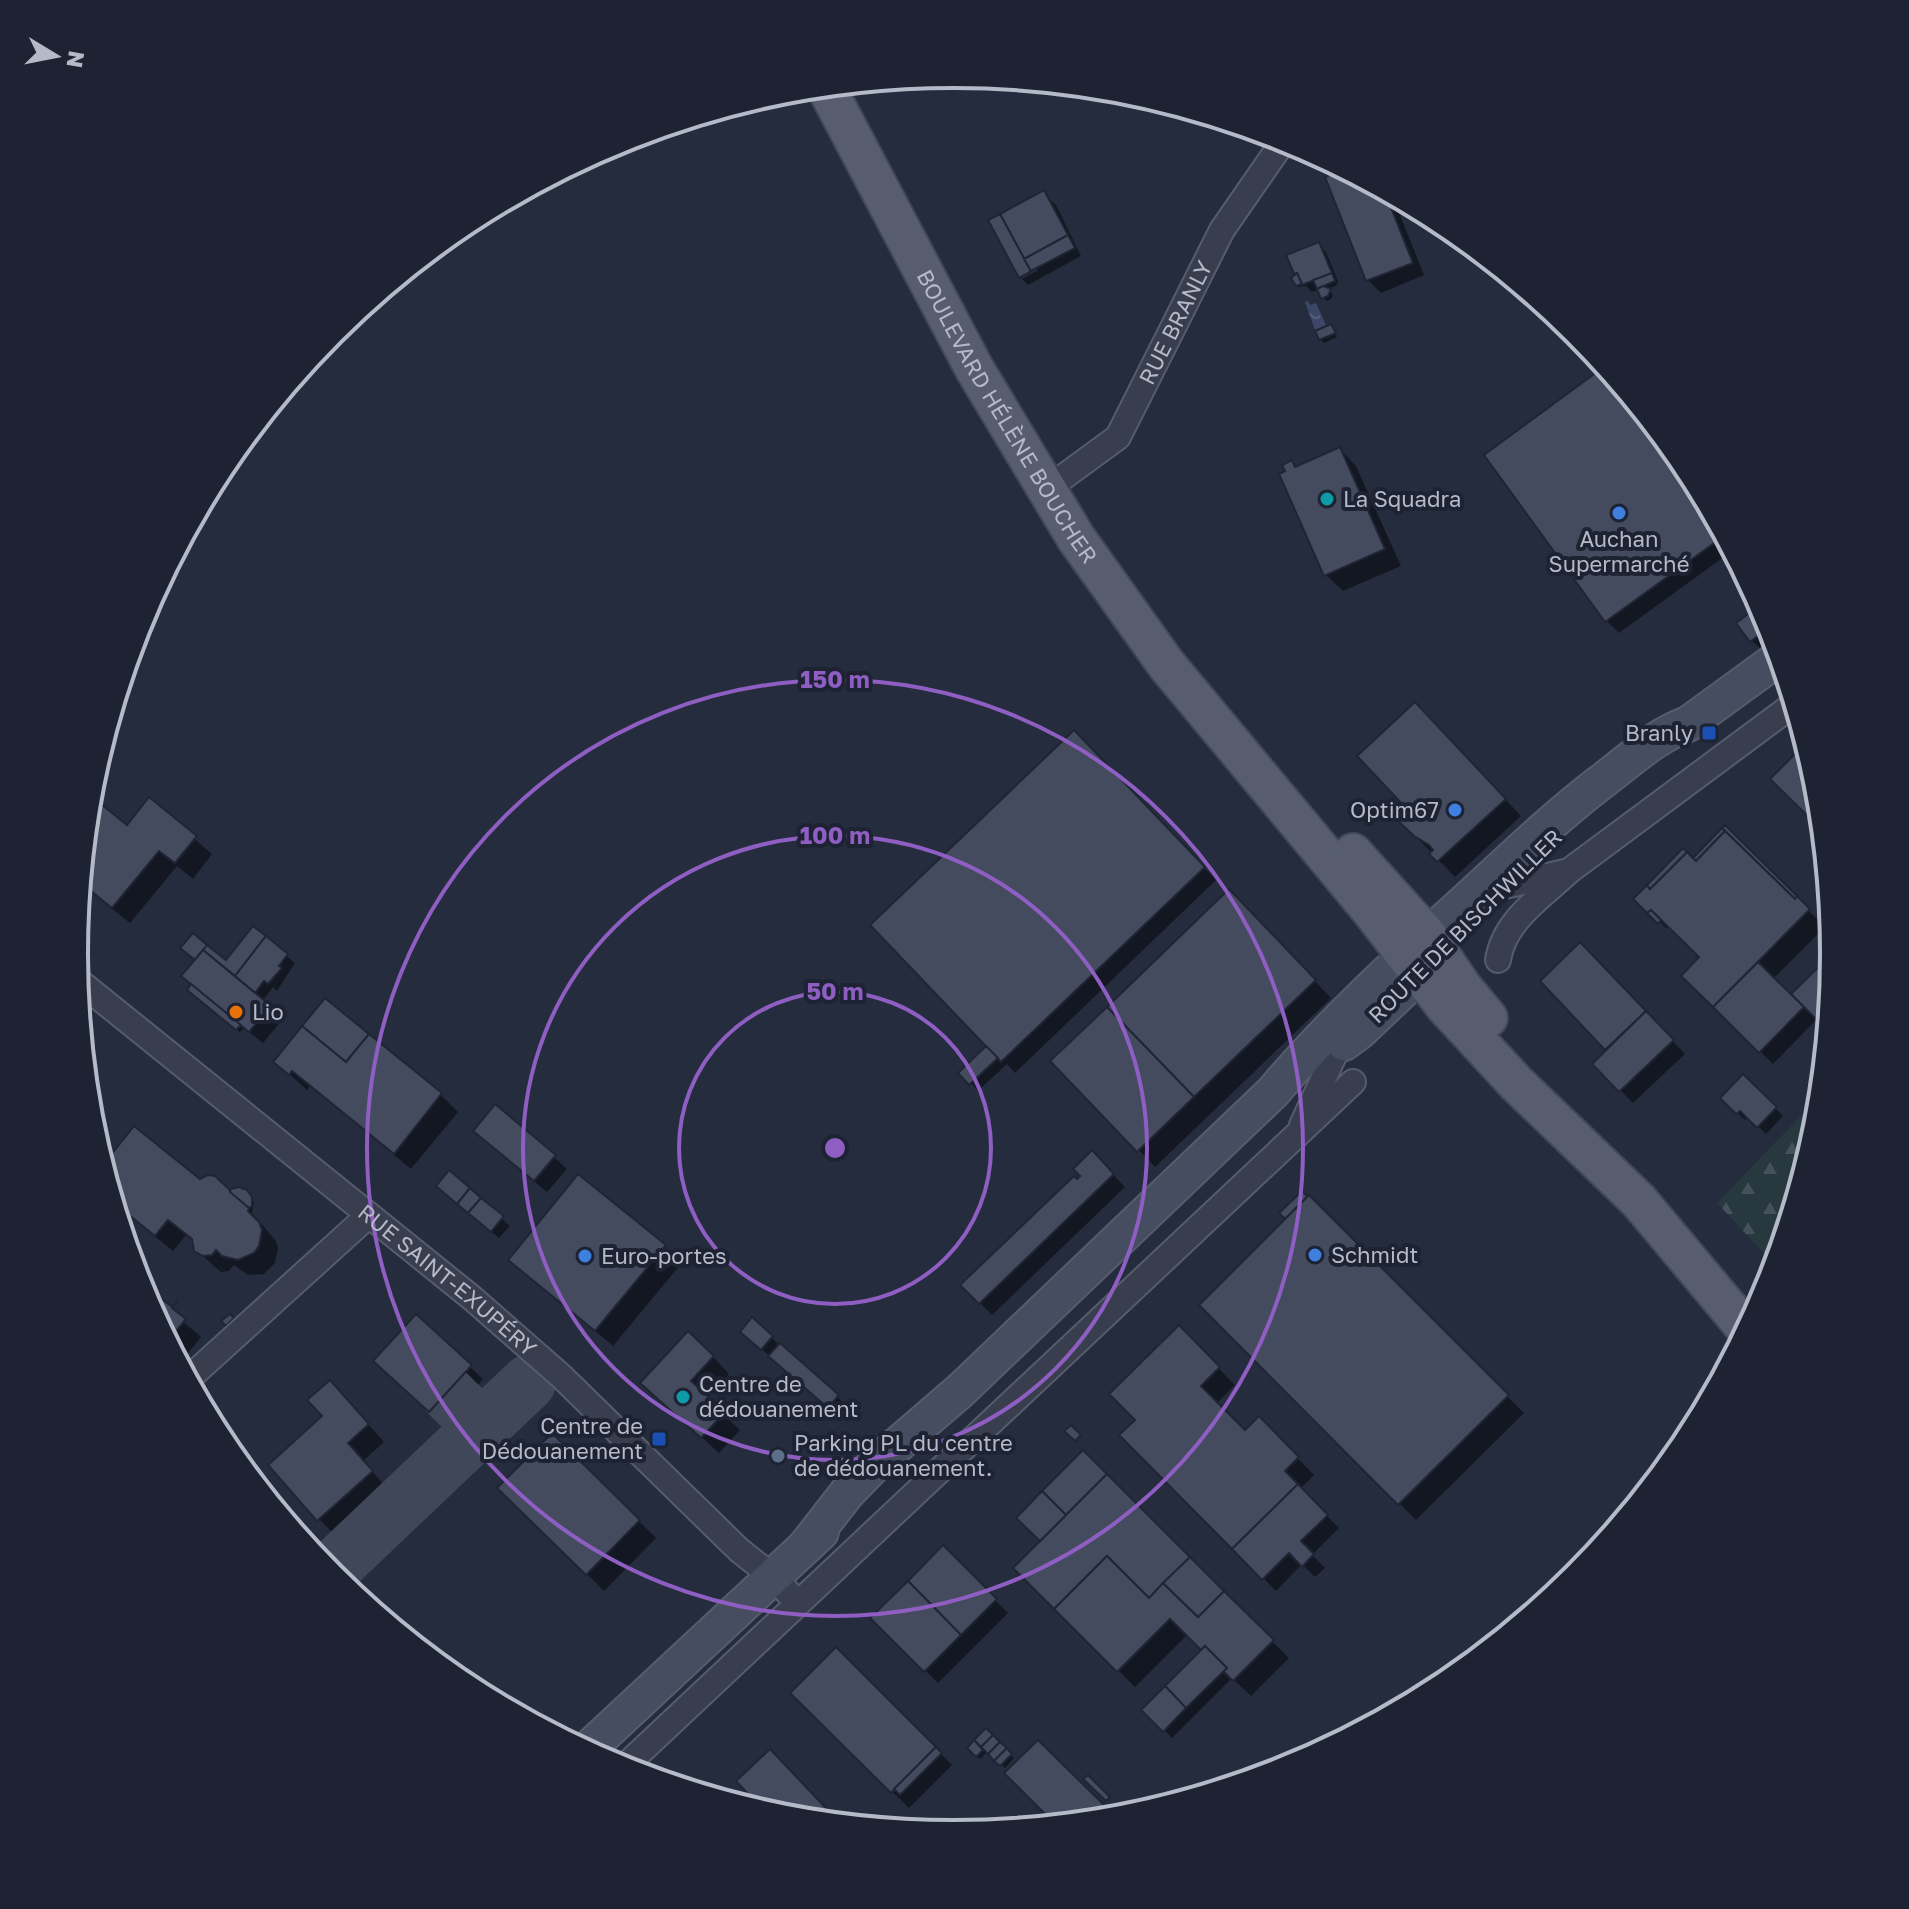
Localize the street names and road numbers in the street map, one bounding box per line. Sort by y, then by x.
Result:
street label: RUE BRANLY [1133,256,1217,389]
street label: BOULEVARD HÉLÈNE BOUCHER [912,265,1104,568]
street label: ROUTE DE BISCHWILLER [1362,823,1567,1028]
street label: RUE SAINT-EXUPÉRY [353,1198,542,1361]

